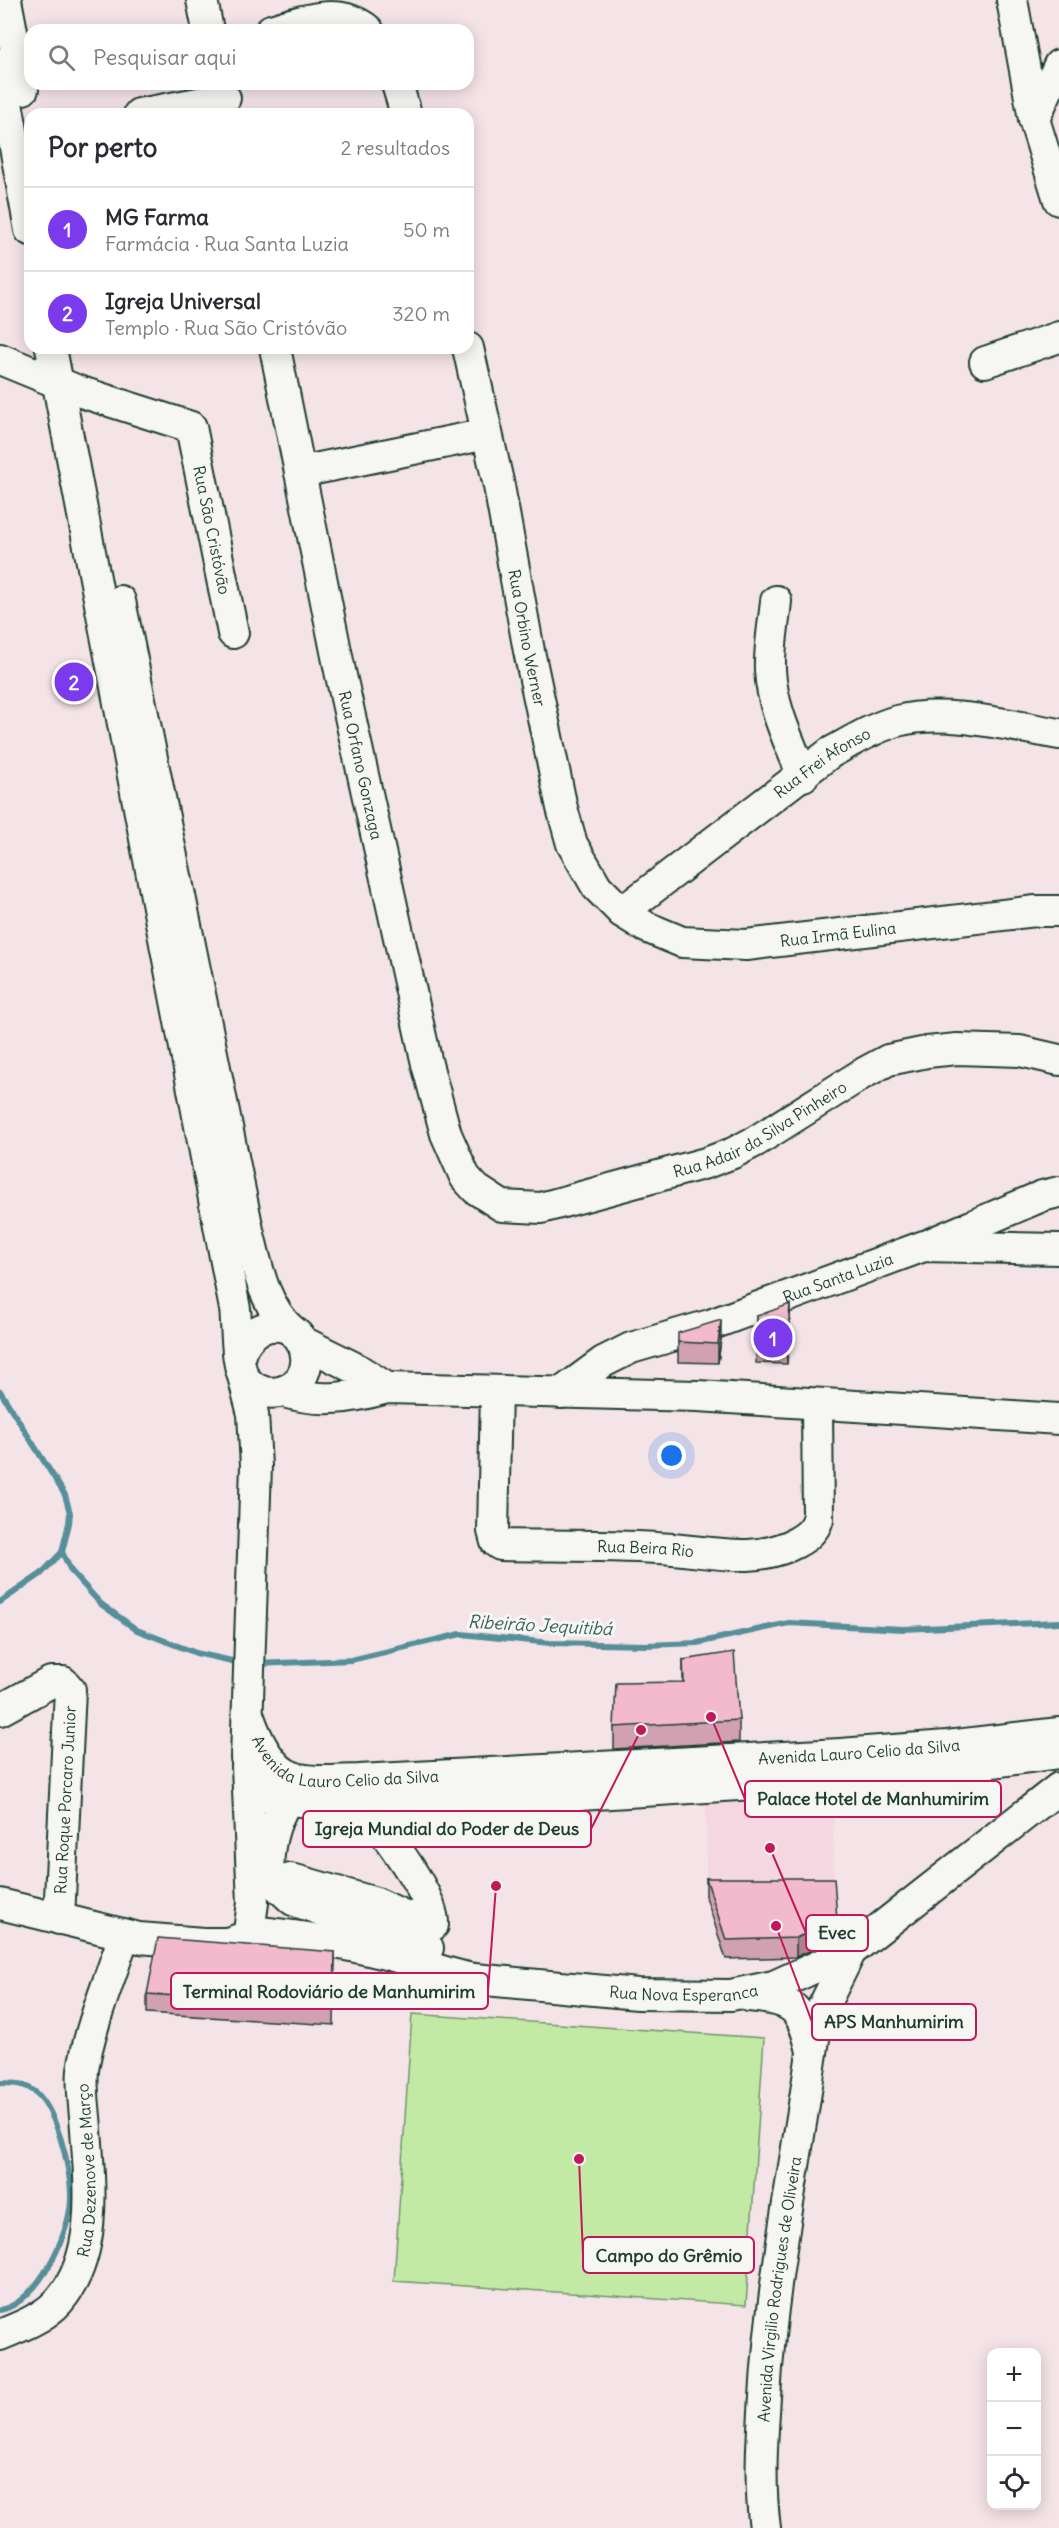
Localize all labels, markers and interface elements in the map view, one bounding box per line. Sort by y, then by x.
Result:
search box [24,24,474,90]
icon: search [45,41,78,74]
text: Pesquisar aqui [93,43,236,71]
text: Por perto [48,131,157,164]
text: 2 resultados [341,135,450,160]
text: MG Farma [105,203,209,231]
text: 1 [64,217,71,242]
text: 50 m [403,217,450,242]
text: Farmácia · Rua Santa Luzia [105,231,349,256]
text: Igreja Universal [105,287,261,315]
text: 2 [62,301,73,326]
text: 320 m [392,301,450,326]
text: Templo · Rua São Cristóvão [105,315,347,340]
street label: Rua São Cristóvão [189,464,235,596]
street label: Rua Orbino Werner [504,568,551,709]
pin: 2 [54,660,94,704]
street label: Rua Orfano Gonzaga [335,689,387,842]
street label: Rua Frei Afonso [770,723,874,802]
street label: Rua Irmã Eulina [779,917,897,951]
street label: Rua Adair da Silva Pinheiro [671,1076,850,1182]
street label: Rua Santa Luzia [780,1248,896,1307]
pin: 1 [754,1316,792,1360]
your location [657,1441,686,1470]
street label: Rua Beira Rio [597,1536,695,1561]
water label: Ribeirão Jequitibá [467,1610,614,1640]
street label: Rua Roque Porcaro Junior [50,1705,80,1895]
street label: Avenida Lauro Celio da Silva [248,1732,439,1791]
street label: Avenida Lauro Celio da Silva [758,1735,961,1768]
callout: Palace Hotel de Manhumirim [745,1781,1001,1817]
text: Palace Hotel de Manhumirim [757,1787,989,1810]
callout: Igreja Mundial do Poder de Deus [303,1811,591,1847]
text: Igreja Mundial do Poder de Deus [315,1817,579,1840]
callout: Evec [806,1915,868,1951]
text: Evec [818,1921,856,1944]
callout: Terminal Rodoviário de Manhumirim [171,1973,488,2009]
text: Terminal Rodoviário de Manhumirim [183,1980,475,2003]
street label: Rua Nova Esperanca [608,1980,760,2005]
callout: APS Manhumirim [812,2004,976,2040]
text: APS Manhumirim [824,2010,964,2033]
street label: Rua Dezenove de Março [72,2083,100,2259]
street label: Avenida Virgilio Rodrigues de Oliveira [753,2155,805,2423]
callout: Campo do Grêmio [583,2237,754,2273]
text: Campo do Grêmio [596,2244,742,2267]
map controls [987,2348,1041,2510]
button: + [987,2348,1041,2402]
button: − [987,2402,1041,2456]
button: locate [987,2456,1041,2510]

